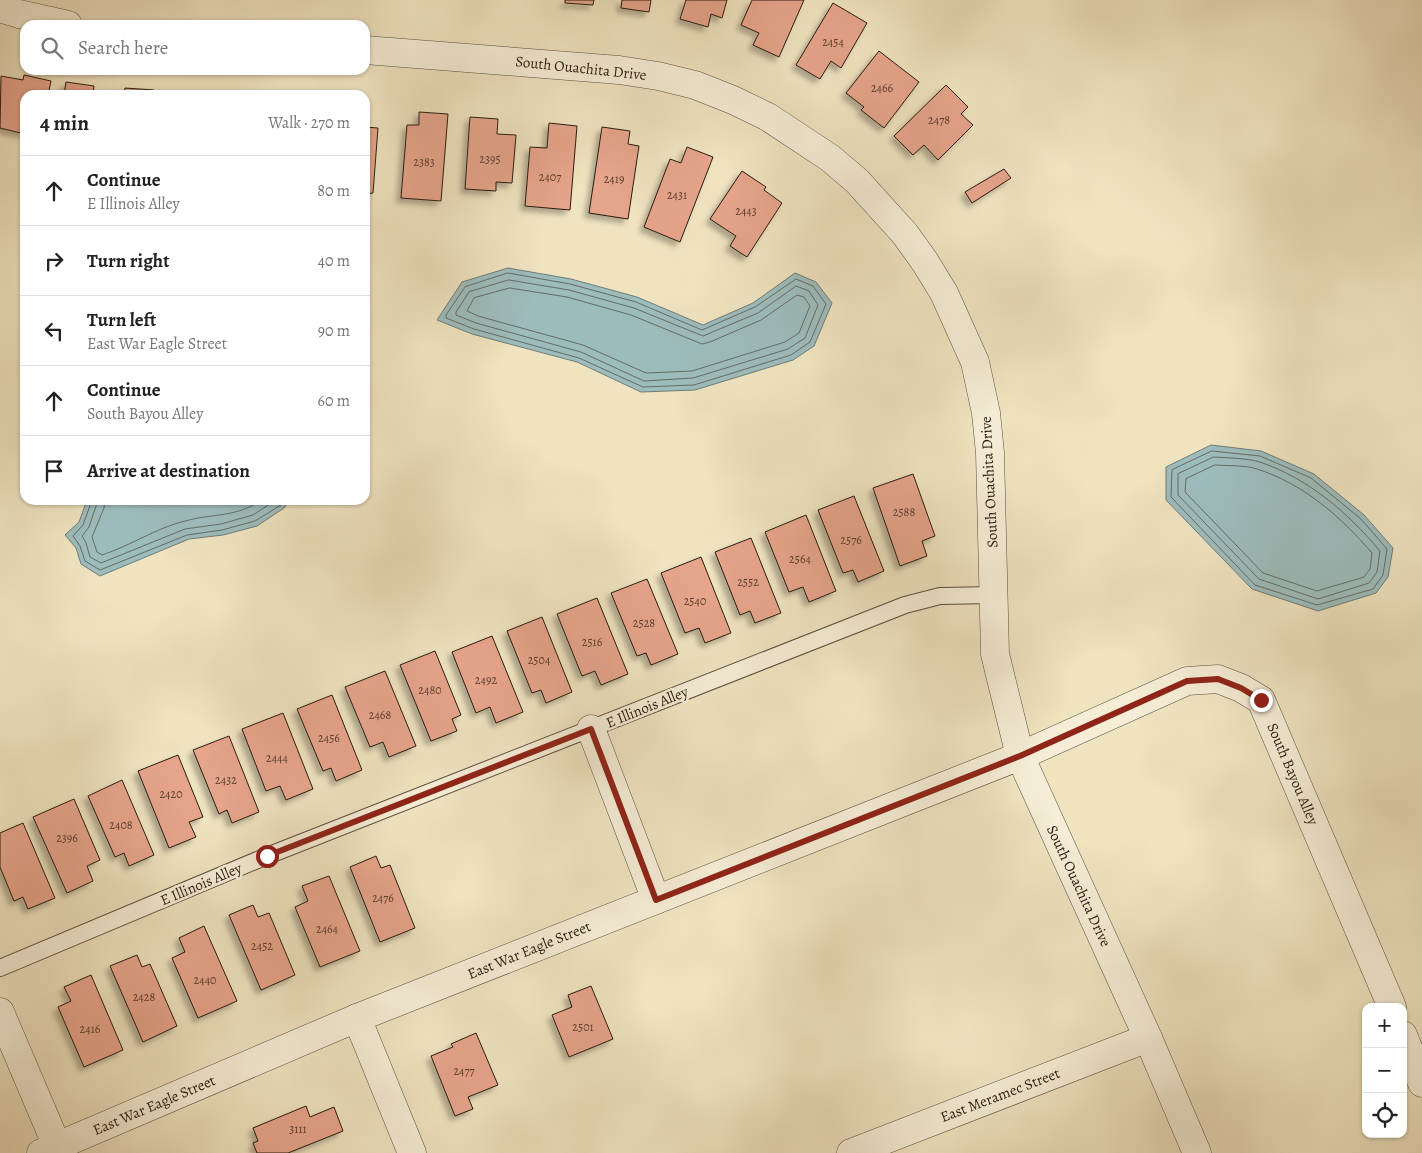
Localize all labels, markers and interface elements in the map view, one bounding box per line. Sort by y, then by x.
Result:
search box [20,20,370,75]
icon: search [38,34,66,62]
house number: 2454 [822,34,844,50]
text: Search here [78,35,168,61]
street label: South Ouachita Drive [514,51,648,85]
house number: 2466 [871,80,894,96]
text: 4 min [40,109,89,137]
text: Walk · 270 m [268,112,350,134]
house number: 2478 [928,112,950,128]
house number: 2395 [479,151,501,167]
house number: 2383 [413,154,435,170]
text: Continue [87,167,161,193]
house number: 2407 [539,169,562,185]
house number: 2419 [604,171,624,187]
icon: ahead [40,177,68,205]
text: 80 m [317,180,350,202]
house number: 2431 [667,187,687,203]
text: E Illinois Alley [87,193,180,215]
house number: 2443 [735,203,757,219]
icon: right [40,247,68,275]
text: Turn right [87,248,169,274]
text: 40 m [318,250,350,272]
text: Turn left [87,307,156,333]
icon: left [40,317,68,345]
text: 90 m [318,320,350,342]
text: East War Eagle Street [87,333,227,355]
text: Continue [87,377,161,403]
icon: ahead [40,387,68,415]
text: 60 m [318,390,350,412]
text: South Bayou Alley [87,403,203,425]
street label: South Ouachita Drive [976,415,1002,548]
icon: arrive [40,457,68,485]
text: Arrive at destination [87,458,250,484]
house number: 2588 [893,504,915,520]
house number: 2576 [840,532,862,548]
house number: 2564 [789,551,811,567]
house number: 2552 [737,574,759,590]
house number: 2540 [684,593,706,609]
house number: 2528 [633,615,655,631]
house number: 2516 [582,634,603,650]
house number: 2504 [528,652,551,668]
house number: 2492 [475,672,497,688]
street label: E Illinois Alley [603,681,691,733]
house number: 2480 [418,682,442,698]
route end [1250,689,1273,712]
house number: 2468 [369,707,391,723]
street label: South Bayou Alley [1262,720,1324,828]
house number: 2456 [318,730,340,746]
house number: 2444 [266,750,289,766]
house number: 2432 [215,772,237,788]
house number: 2420 [159,786,183,802]
house number: 2408 [109,817,133,833]
street label: South Ouachita Drive [1042,822,1116,950]
house number: 2396 [56,830,78,846]
route start [256,845,279,868]
street label: E Illinois Alley [157,858,245,910]
house number: 2476 [372,890,394,906]
street label: East War Eagle Street [464,916,594,984]
house number: 2464 [316,921,339,937]
house number: 2452 [251,938,273,954]
house number: 2440 [194,972,216,988]
house number: 2428 [133,989,156,1005]
map controls [1362,1003,1407,1138]
button: + [1362,1003,1407,1048]
house number: 2501 [572,1019,594,1035]
house number: 2416 [80,1021,101,1037]
button: − [1362,1048,1407,1093]
house number: 2477 [453,1063,476,1079]
street label: East Meramec Street [937,1063,1063,1127]
street label: East War Eagle Street [90,1070,218,1140]
button: locate [1362,1093,1407,1138]
house number: 3111 [289,1121,307,1137]

